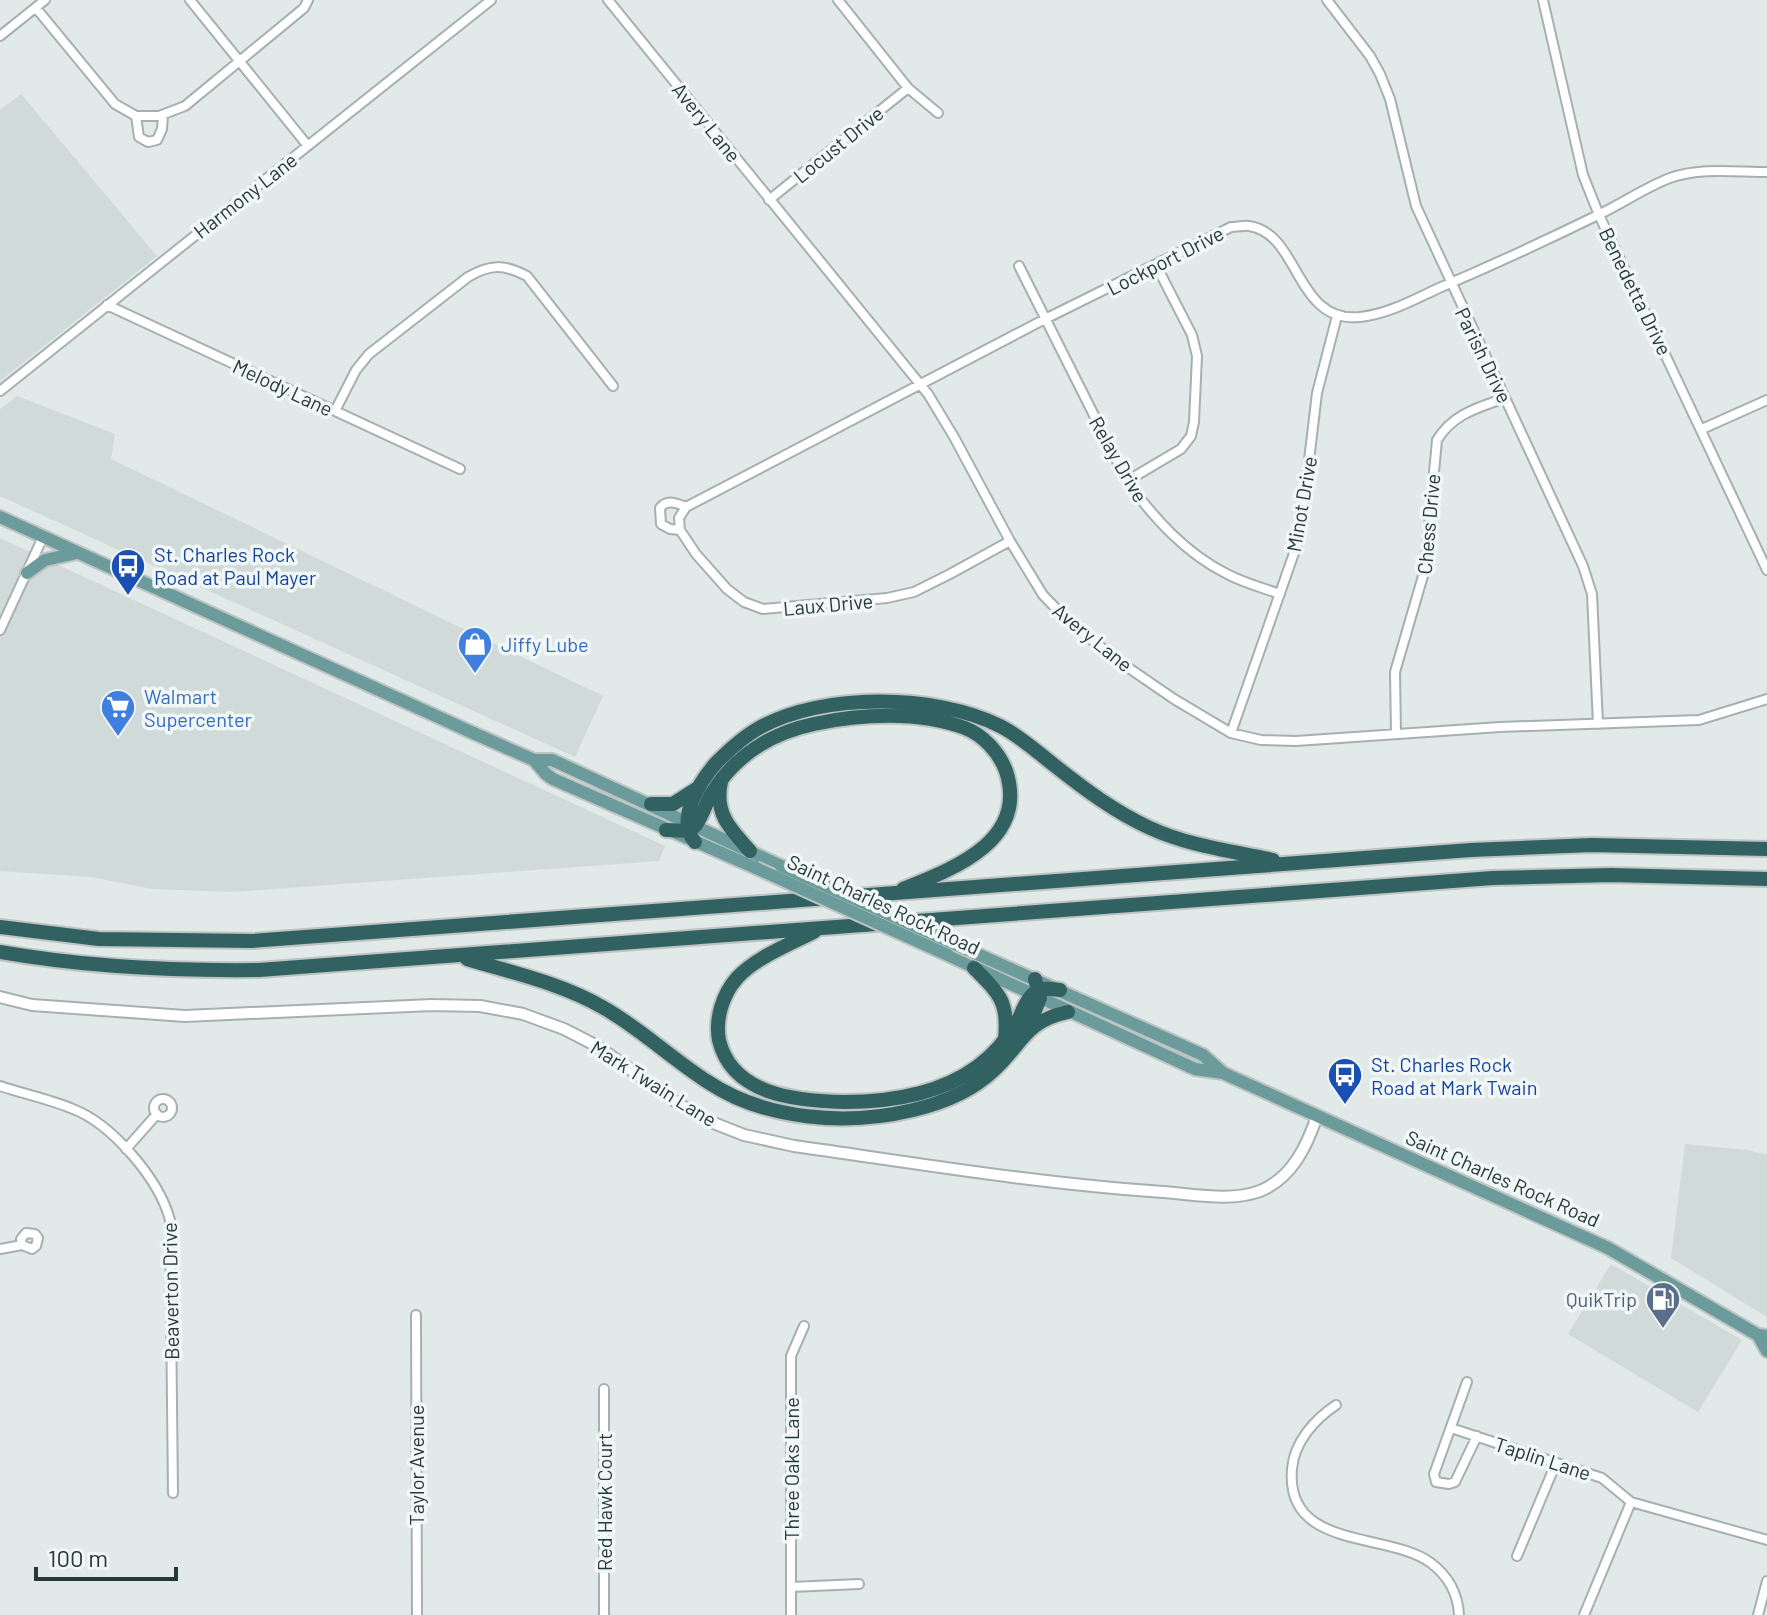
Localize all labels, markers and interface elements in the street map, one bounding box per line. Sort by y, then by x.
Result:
street label: Avery Lane [668,77,746,167]
street label: Locust Drive [788,100,888,188]
street label: Harmony Lane [189,147,301,243]
street label: Lockport Drive [1103,220,1227,300]
street label: Benedetta Drive [1595,223,1677,359]
street label: Parish Drive [1451,303,1517,407]
street label: Melody Lane [229,353,337,421]
street label: Relay Drive [1085,412,1153,506]
street label: Minot Drive [1281,454,1321,554]
street label: Chess Drive [1412,473,1444,575]
place label: St. Charles Rock Road at Paul Mayer [154,542,316,589]
bus stop icon: St. Charles Rock Road at Paul Mayer [109,547,147,597]
street label: Laux Drive [782,588,874,620]
street label: Avery Lane [1048,598,1138,676]
shop icon: Jiffy Lube [456,625,494,675]
place label: Jiffy Lube [501,632,589,656]
place label: Walmart Supercenter [144,684,252,731]
supermarket icon: Walmart Supercenter [99,688,137,738]
street label: Saint Charles Rock Road [784,849,984,959]
street label: Mark Twain Lane [587,1035,721,1131]
place label: St. Charles Rock Road at Mark Twain [1371,1052,1537,1099]
bus stop icon: St. Charles Rock Road at Mark Twain [1326,1056,1364,1106]
street label: Saint Charles Rock Road [1402,1124,1604,1232]
street label: Beaverton Drive [157,1222,183,1360]
fuel station icon: QuikTrip [1644,1280,1682,1330]
place label: QuikTrip [1566,1287,1637,1311]
street label: Three Oaks Lane [779,1397,803,1541]
street label: Taylor Avenue [404,1405,428,1525]
street label: Taplin Lane [1492,1431,1594,1485]
street label: Red Hawk Court [592,1433,616,1571]
scale bar [36,1531,176,1581]
text: 100 m [48,1543,108,1572]

